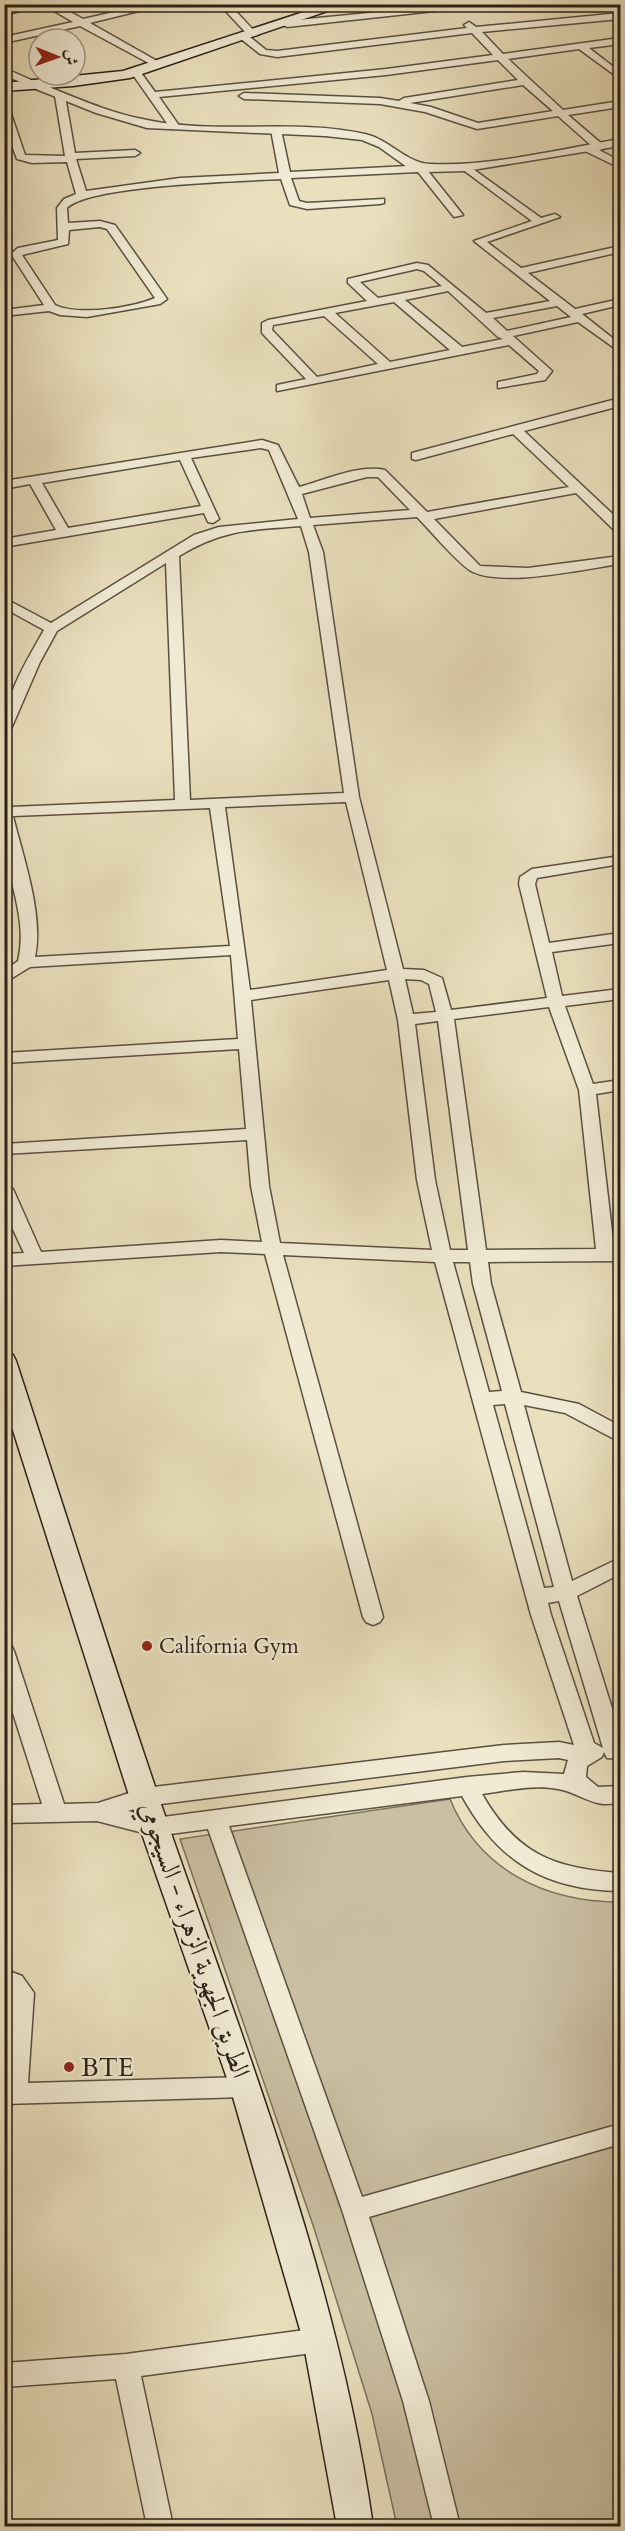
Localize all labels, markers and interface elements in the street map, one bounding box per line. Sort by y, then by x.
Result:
north arrow [27,27,87,87]
text: ش [60,49,82,65]
place label: California Gym [159,1632,299,1661]
marker: California Gym [140,1639,154,1653]
street label: الطريق الجهوية الزهراء - السيجومي [128,1797,259,2084]
place label: BTE [81,2050,134,2085]
marker: BTE [62,2060,76,2074]

